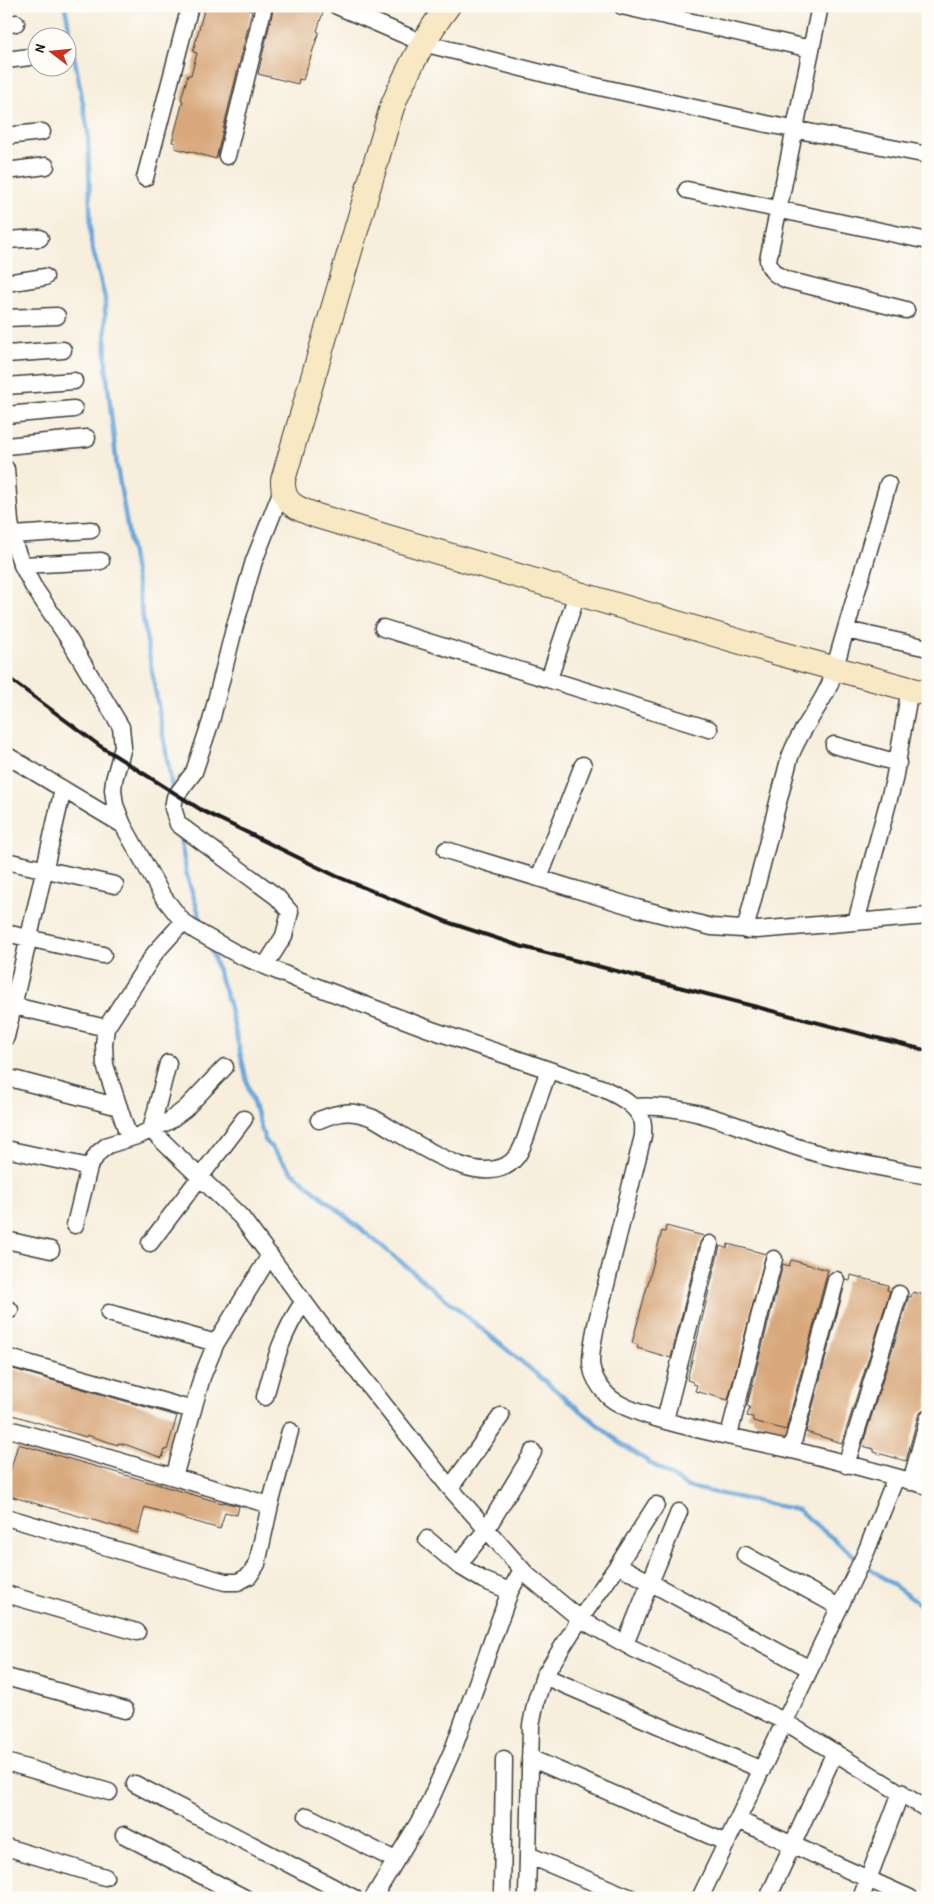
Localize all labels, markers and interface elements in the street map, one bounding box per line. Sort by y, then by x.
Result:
north arrow [28,28,78,78]
text: N [29,42,49,54]

